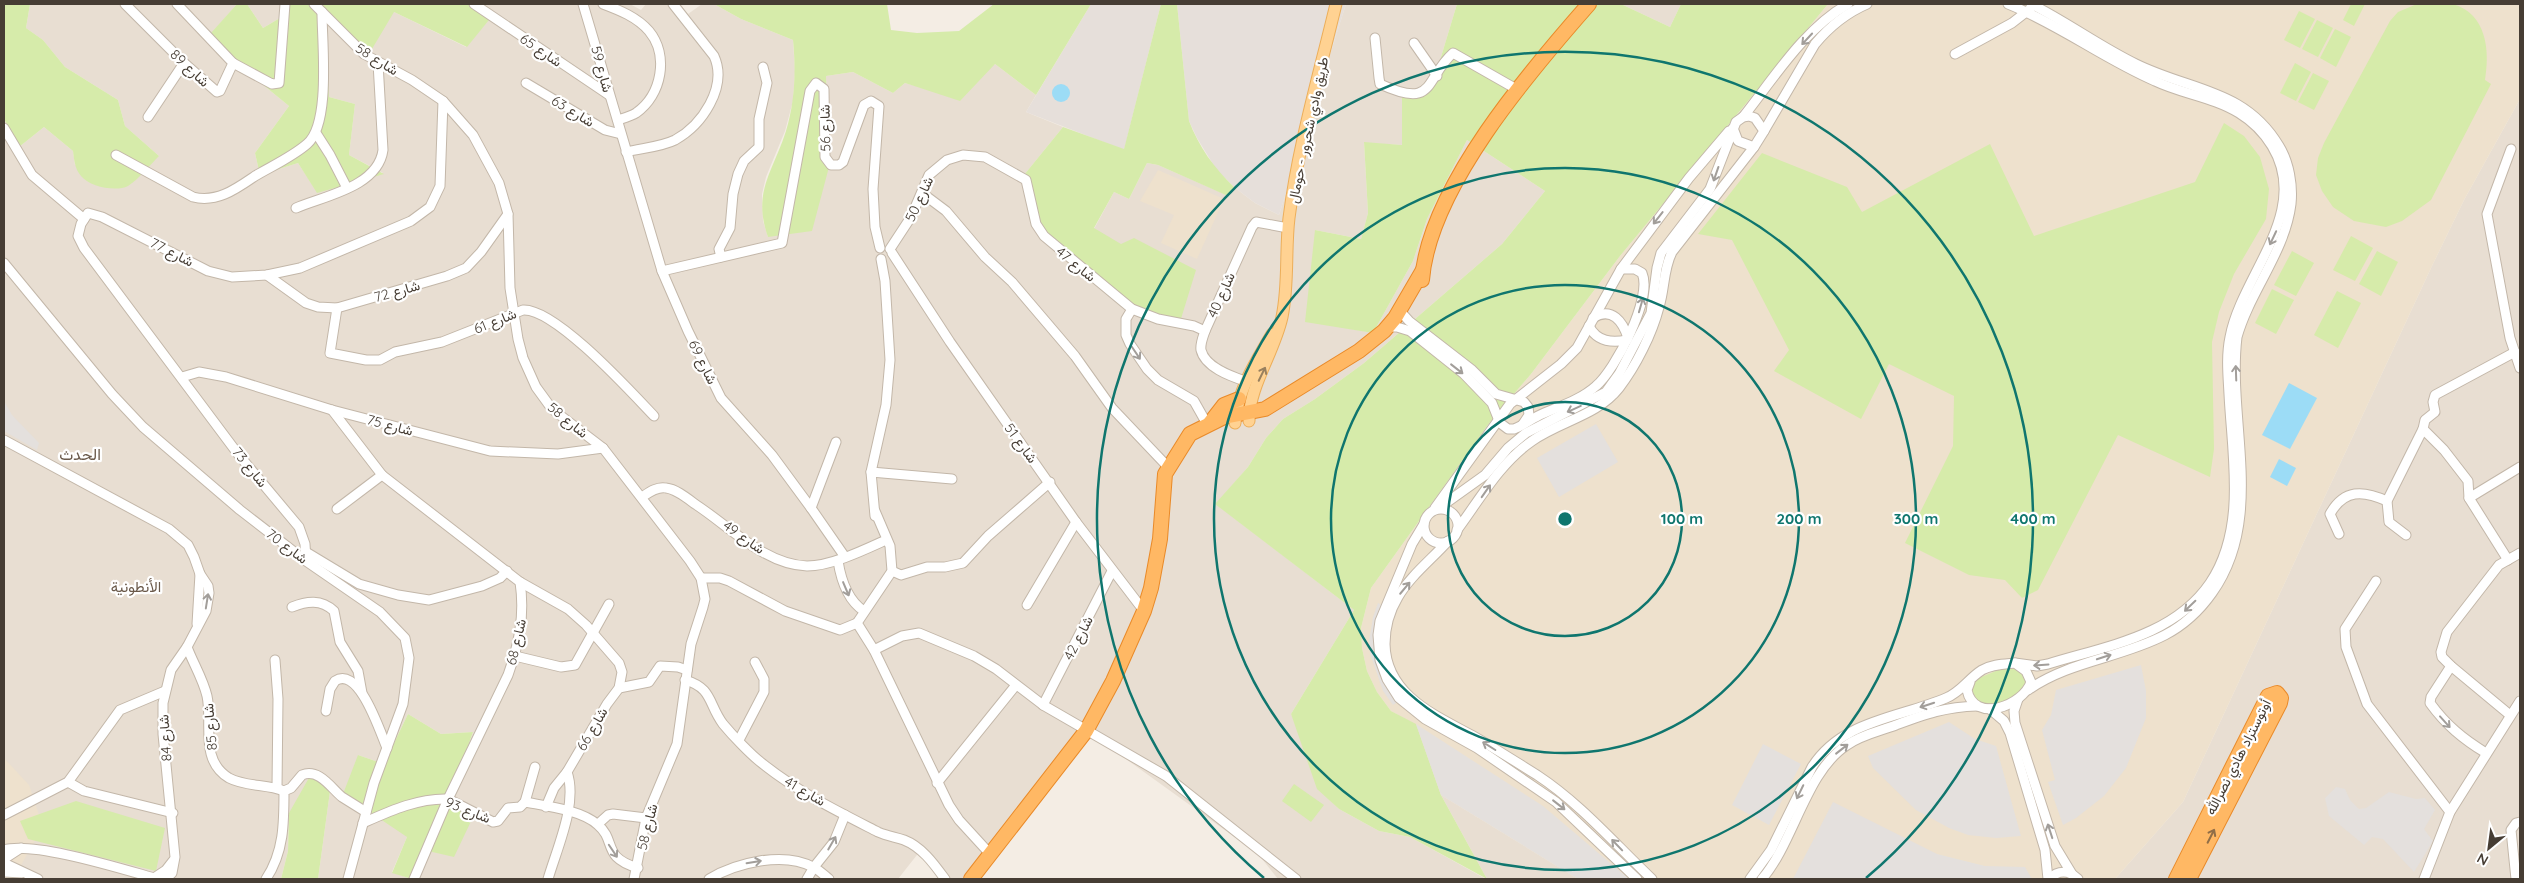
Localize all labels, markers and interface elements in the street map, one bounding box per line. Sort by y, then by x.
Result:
street label: شارع 65 [515,29,566,72]
one-way arrow [1802,32,1813,45]
street label: شارع 58 [351,39,402,81]
street label: شارع 59 [585,44,617,95]
street label: شارع 89 [165,45,213,92]
street label: طريق وادي شحرور - حومال [1284,55,1335,205]
street label: شارع 63 [547,91,598,132]
street label: شارع 56 [816,104,836,152]
one-way arrow [1710,165,1720,181]
street label: شارع 50 [901,173,939,225]
one-way arrow [1653,211,1663,225]
one-way arrow [2267,230,2277,245]
street label: شارع 77 [146,233,197,272]
street label: شارع 47 [1051,242,1100,287]
street label: شارع 40 [1203,270,1241,321]
street label: شارع 72 [372,276,423,308]
one-way arrow [1637,297,1646,313]
street label: شارع 61 [471,304,520,340]
street label: شارع 69 [683,337,721,388]
one-way arrow [1131,346,1141,360]
one-way arrow [1450,364,1464,374]
one-way arrow [2231,365,2241,382]
one-way arrow [1257,367,1267,382]
street label: شارع 58 [543,398,592,443]
one-way arrow [1567,404,1582,414]
street label: شارع 75 [365,410,415,442]
street label: شارع 51 [999,420,1041,468]
street label: شارع 73 [227,443,272,492]
district label: الحدث [59,444,101,464]
one-way arrow [1480,485,1491,498]
text: 100 m [1661,509,1703,528]
text: 200 m [1777,509,1822,528]
text: 300 m [1894,509,1938,528]
text: 400 m [2010,509,2056,528]
centre of rings [1556,510,1574,528]
street label: شارع 49 [718,516,768,559]
street label: شارع 70 [261,525,311,569]
district label: الأنطونية [111,577,161,596]
one-way arrow [841,581,851,596]
one-way arrow [1399,582,1410,595]
one-way arrow [203,594,213,610]
one-way arrow [2184,599,2196,612]
street label: شارع 42 [1059,613,1098,664]
street label: شارع 68 [502,617,532,667]
one-way arrow [2096,652,2111,661]
one-way arrow [2033,660,2049,669]
street label: أوتوستراد هادي نصرالله [2201,696,2278,819]
one-way arrow [1920,700,1936,710]
street label: شارع 85 [199,703,223,751]
street label: شارع 66 [572,704,613,755]
street label: شارع 84 [154,714,178,762]
one-way arrow [2439,715,2451,728]
one-way arrow [1483,740,1497,750]
one-way arrow [1835,743,1848,754]
street label: شارع 41 [780,772,829,812]
one-way arrow [1794,784,1804,799]
street label: شارع 93 [442,793,493,829]
one-way arrow [1552,800,1566,810]
street label: شارع 58 [633,802,663,853]
one-way arrow [2045,823,2055,839]
north arrow [2464,823,2514,873]
one-way arrow [2207,829,2216,844]
one-way arrow [828,836,838,851]
one-way arrow [1611,838,1623,851]
one-way arrow [608,844,618,858]
text: N [2474,849,2492,870]
one-way arrow [745,857,761,867]

